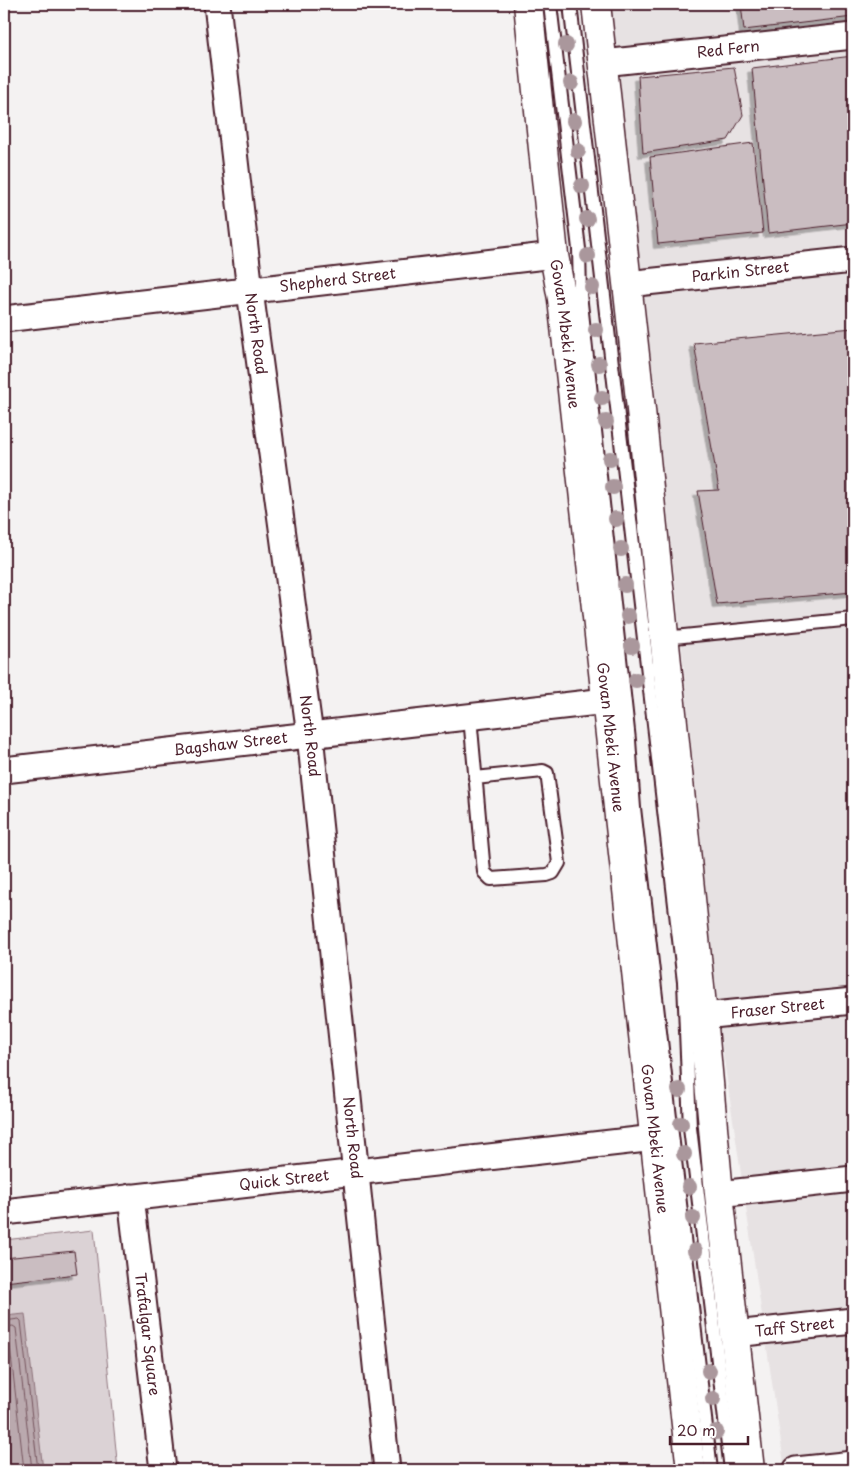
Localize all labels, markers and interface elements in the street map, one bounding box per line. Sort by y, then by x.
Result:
street label: Red Fern [696,33,761,63]
street label: Parkin Street [690,254,790,287]
street label: Govan Mbeki Avenue [545,257,587,410]
street label: Shepherd Street [278,260,397,297]
street label: North Road [240,291,274,376]
street label: Govan Mbeki Avenue [592,661,631,813]
street label: North Road [295,693,327,778]
street label: Bagshaw Street [172,725,289,760]
street label: Fraser Street [729,991,826,1023]
street label: Govan Mbeki Avenue [636,1063,676,1215]
street label: North Road [338,1095,369,1180]
street label: Quick Street [238,1162,330,1195]
street label: Trafalgar Square [130,1271,167,1397]
street label: Taff Street [754,1310,835,1342]
scale bar [670,1414,747,1446]
text: 20 m [677,1418,716,1441]

